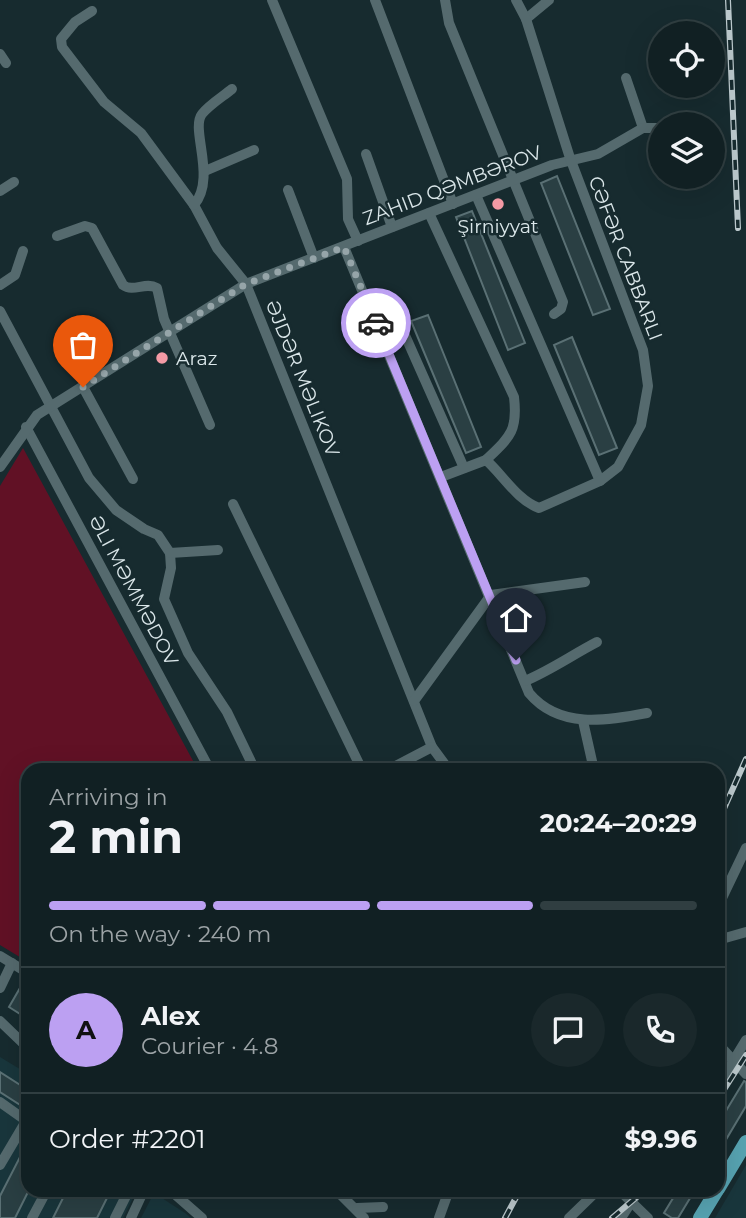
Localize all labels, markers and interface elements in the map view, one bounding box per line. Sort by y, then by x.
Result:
map controls [648,21,725,189]
button: locate [648,21,725,98]
button: layers [648,112,725,189]
street label: ZAHID QƏMBƏROV [359,140,546,230]
street label: CƏFƏR CABBARLI [584,173,667,344]
marker: Şirniyyat [490,196,506,212]
place label: Şirniyyat [457,215,539,238]
courier [341,288,411,358]
street label: ƏJDƏR MƏLIKOV [261,297,345,461]
icon: car [357,304,395,342]
pin [53,315,113,387]
icon: bag [64,326,102,364]
place label: Araz [176,347,217,370]
marker: Araz [154,350,170,366]
street label: ƏLI MƏMMƏDOV [84,511,183,670]
pin [486,588,546,660]
icon: home [497,599,535,637]
text: Arriving in [49,783,168,811]
text: 20:24–20:29 [540,807,697,839]
text: 2 min [49,808,183,865]
text: On the way · 240 m [49,920,271,948]
button: chat [531,993,605,1067]
button: phone [623,993,697,1067]
text: Alex [141,1000,200,1032]
text: A [76,1014,96,1046]
text: Courier · 4.8 [141,1032,278,1060]
text: Order #2201 [49,1123,206,1155]
text: $9.96 [625,1123,697,1155]

